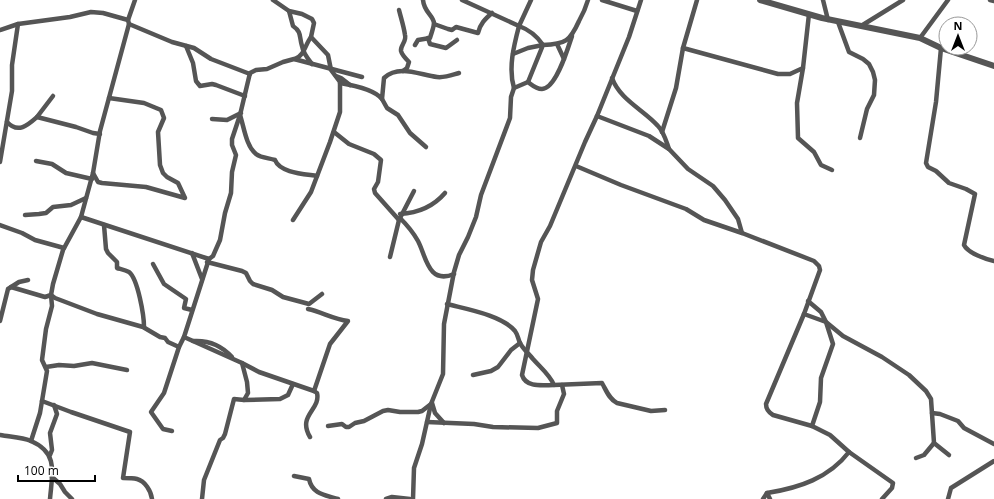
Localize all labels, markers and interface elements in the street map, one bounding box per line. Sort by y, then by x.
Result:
north arrow [938,16,978,56]
text: N [954,18,962,33]
scale bar [18,457,95,483]
text: 100 m [24,462,59,479]

